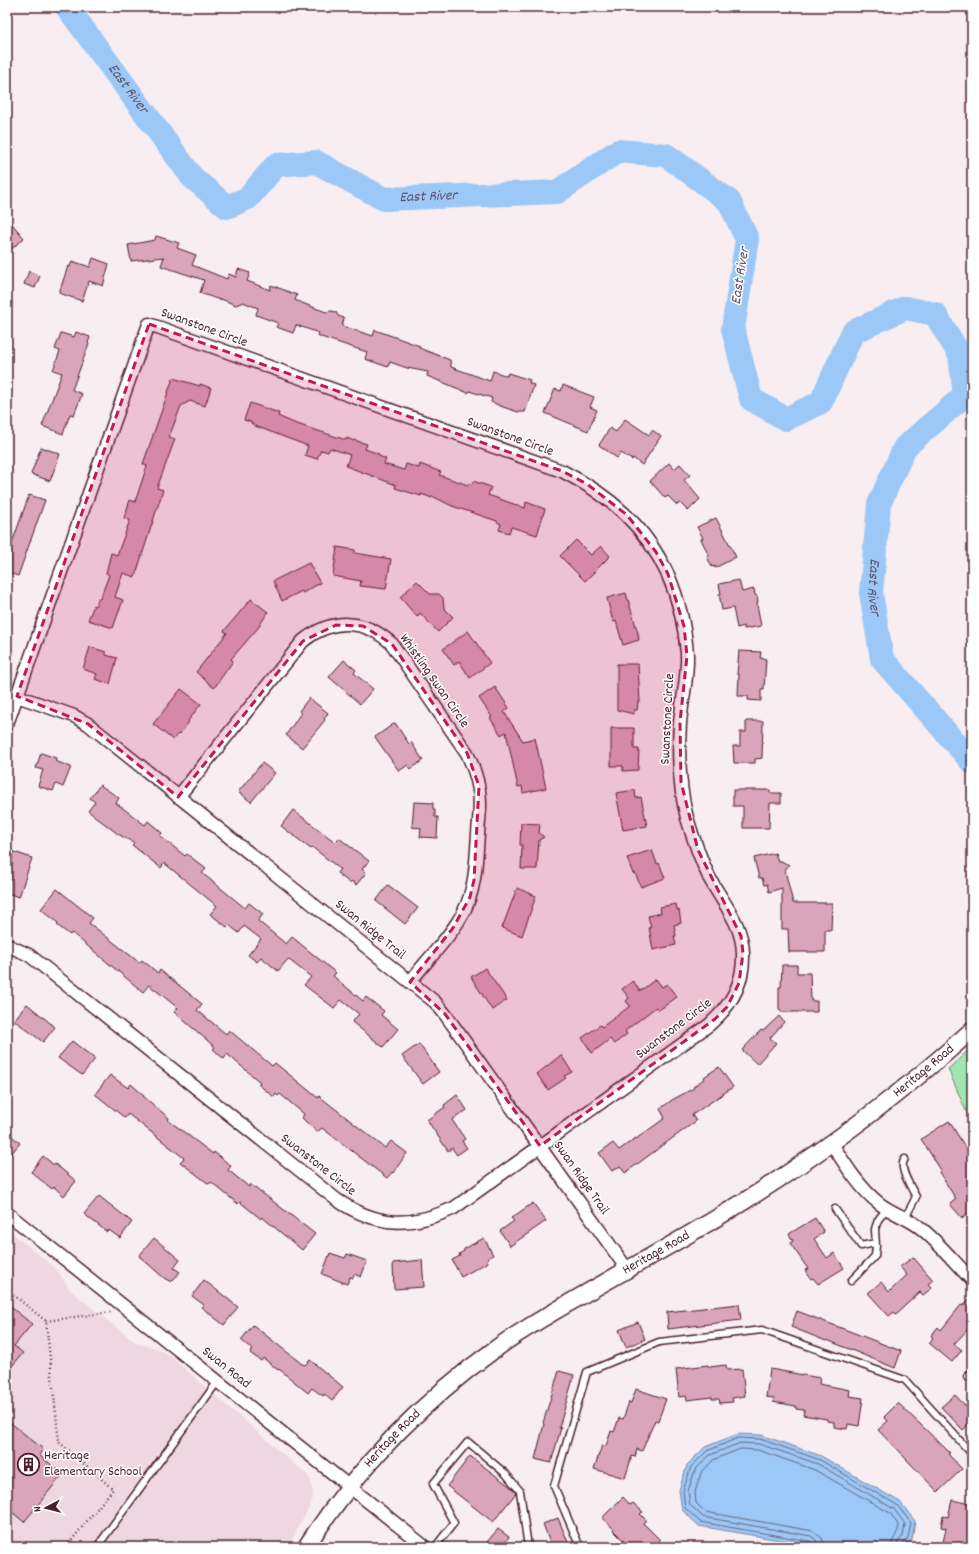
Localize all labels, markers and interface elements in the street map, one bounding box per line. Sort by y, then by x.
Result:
water label: East River [101,59,154,120]
water label: East River [399,185,459,209]
water label: East River [726,244,757,306]
street label: Swanstone Circle [158,303,250,353]
street label: Swanstone Circle [464,412,556,462]
water label: East River [860,558,886,619]
street label: Whistling Swan Circle [394,630,474,732]
street label: Swanstone Circle [656,673,680,765]
street label: Swan Ridge Trail [330,895,410,965]
street label: Swanstone Circle [632,994,716,1064]
street label: Heritage Road [889,1040,959,1103]
street label: Swanstone Circle [276,1129,360,1201]
street label: Swan Ridge Trail [548,1137,614,1220]
street label: Heritage Road [619,1226,694,1280]
street label: Swan Road [197,1342,255,1394]
street label: Heritage Road [360,1405,426,1472]
place label: Heritage Elementary School [44,1446,143,1482]
building icon: Heritage Elementary School [16,1451,42,1477]
north arrow [26,1488,66,1528]
text: N [30,1505,46,1513]

